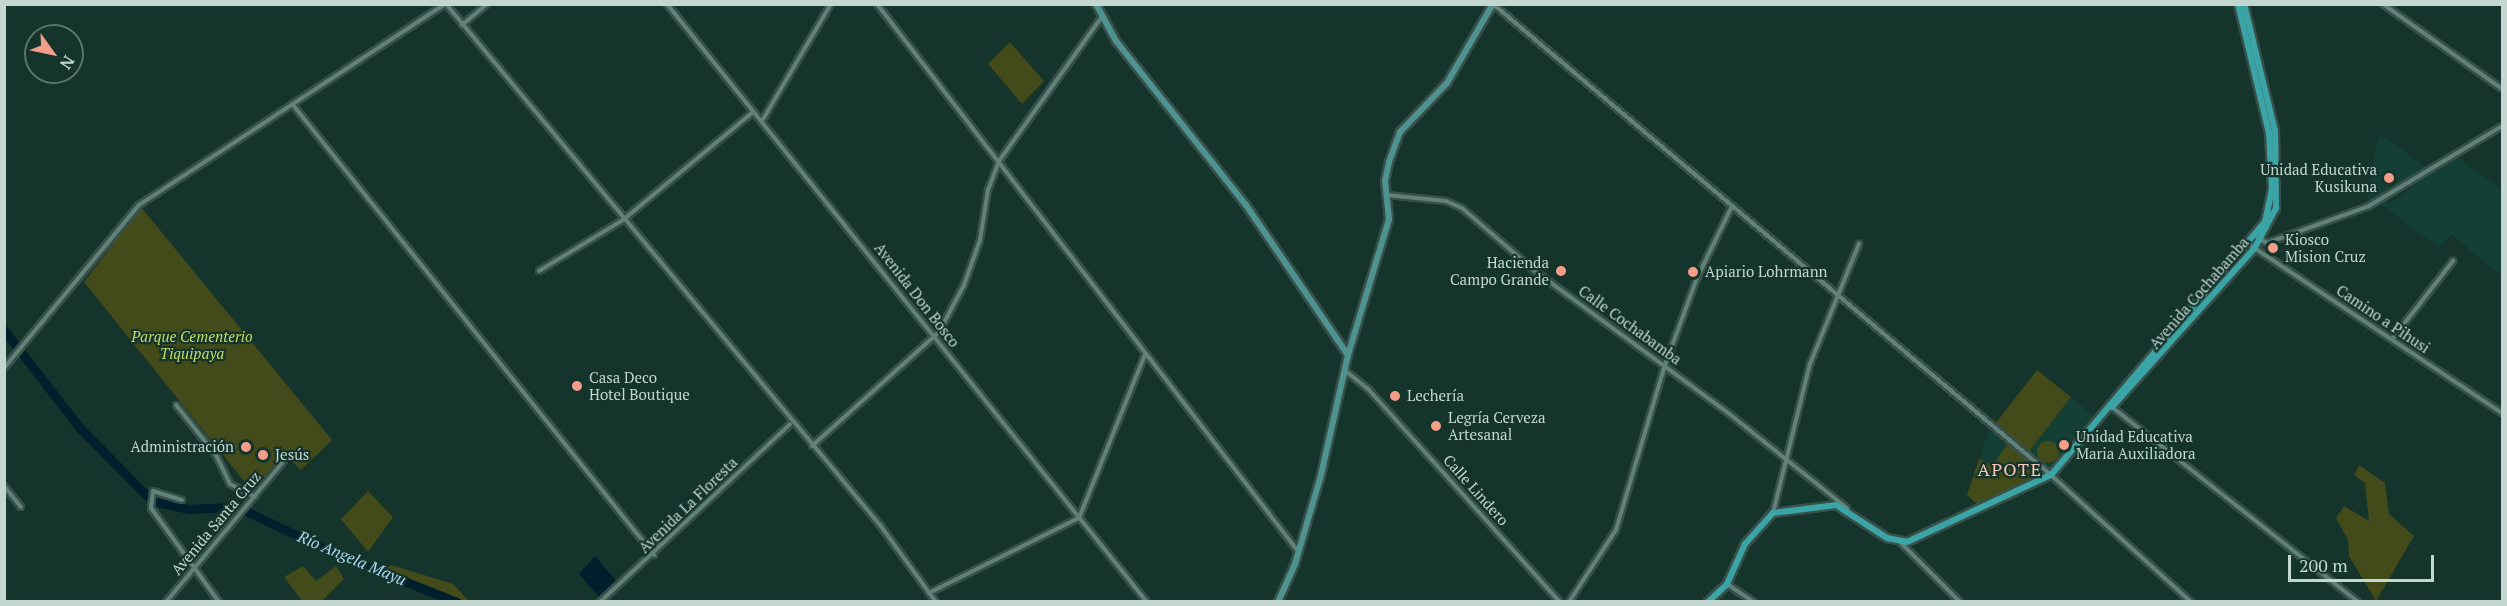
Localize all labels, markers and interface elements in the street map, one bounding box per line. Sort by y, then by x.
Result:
north arrow [24,24,84,84]
text: N [55,52,80,74]
place label: Unidad Educativa Kusikuna [2260,160,2377,195]
marker: Unidad Educativa Kusikuna [2382,171,2396,185]
place label: Kiosco Mision Cruz [2285,230,2366,265]
street label: Avenida Cochabamba [2145,233,2253,353]
street label: Avenida Don Bosco [871,239,963,351]
marker: Kiosco Mision Cruz [2266,241,2280,255]
place label: Hacienda Campo Grande [1450,253,1549,288]
place label: Apiario Lohrmann [1705,263,1827,281]
marker: Hacienda Campo Grande [1554,264,1568,278]
marker: Apiario Lohrmann [1686,265,1700,279]
street label: Camino a Pihusi [2333,281,2433,357]
street label: Calle Cochabamba [1575,282,1685,368]
park label: Parque Cementerio Tiquipaya [131,327,253,362]
place label: Casa Deco Hotel Boutique [589,368,690,403]
marker: Casa Deco Hotel Boutique [570,379,584,393]
place label: Lechería [1407,387,1464,405]
marker: Lechería [1388,389,1402,403]
place label: Legría Cerveza Artesanal [1448,408,1546,443]
marker: Legría Cerveza Artesanal [1429,419,1443,433]
place label: Unidad Educativa Maria Auxiliadora [2076,427,2196,462]
place label: Administración [130,438,234,456]
marker: Unidad Educativa Maria Auxiliadora [2057,438,2071,452]
marker: Administración [239,440,253,454]
place label: Jesús [275,446,309,464]
marker: Jesús [256,448,270,462]
street label: Calle Lindero [1440,451,1512,529]
street label: Avenida La Floresta [635,453,741,557]
district label: APOTE [1978,458,2042,480]
street label: Avenida Santa Cruz [167,468,265,578]
water label: Río Angela Mayu [295,526,409,590]
scale bar [2291,543,2436,581]
text: 200 m [2299,553,2348,577]

